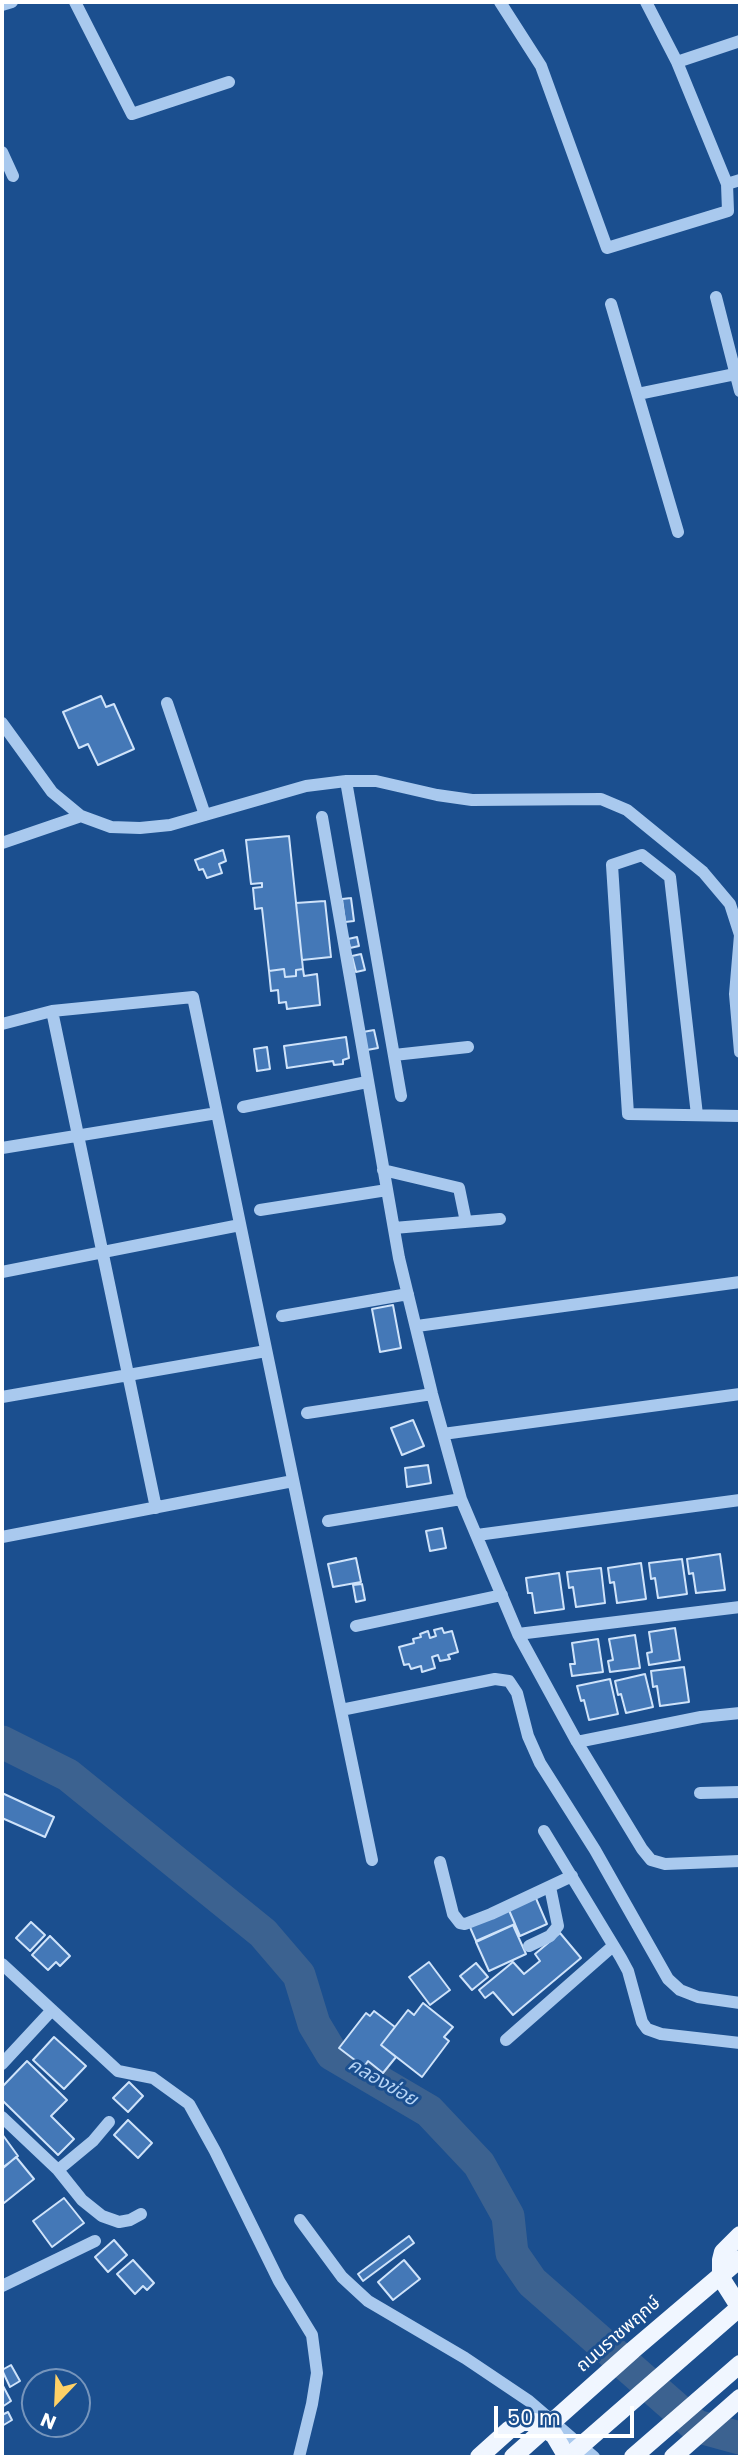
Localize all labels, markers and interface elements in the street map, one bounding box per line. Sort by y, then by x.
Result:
water label: คลองข่อย [343,2054,421,2112]
street label: ถนนราชพฤกษ์ [572,2293,666,2377]
north arrow [21,2368,91,2438]
scale bar [497,2392,637,2436]
text: 50 m [507,2403,561,2432]
text: N [37,2406,60,2436]

